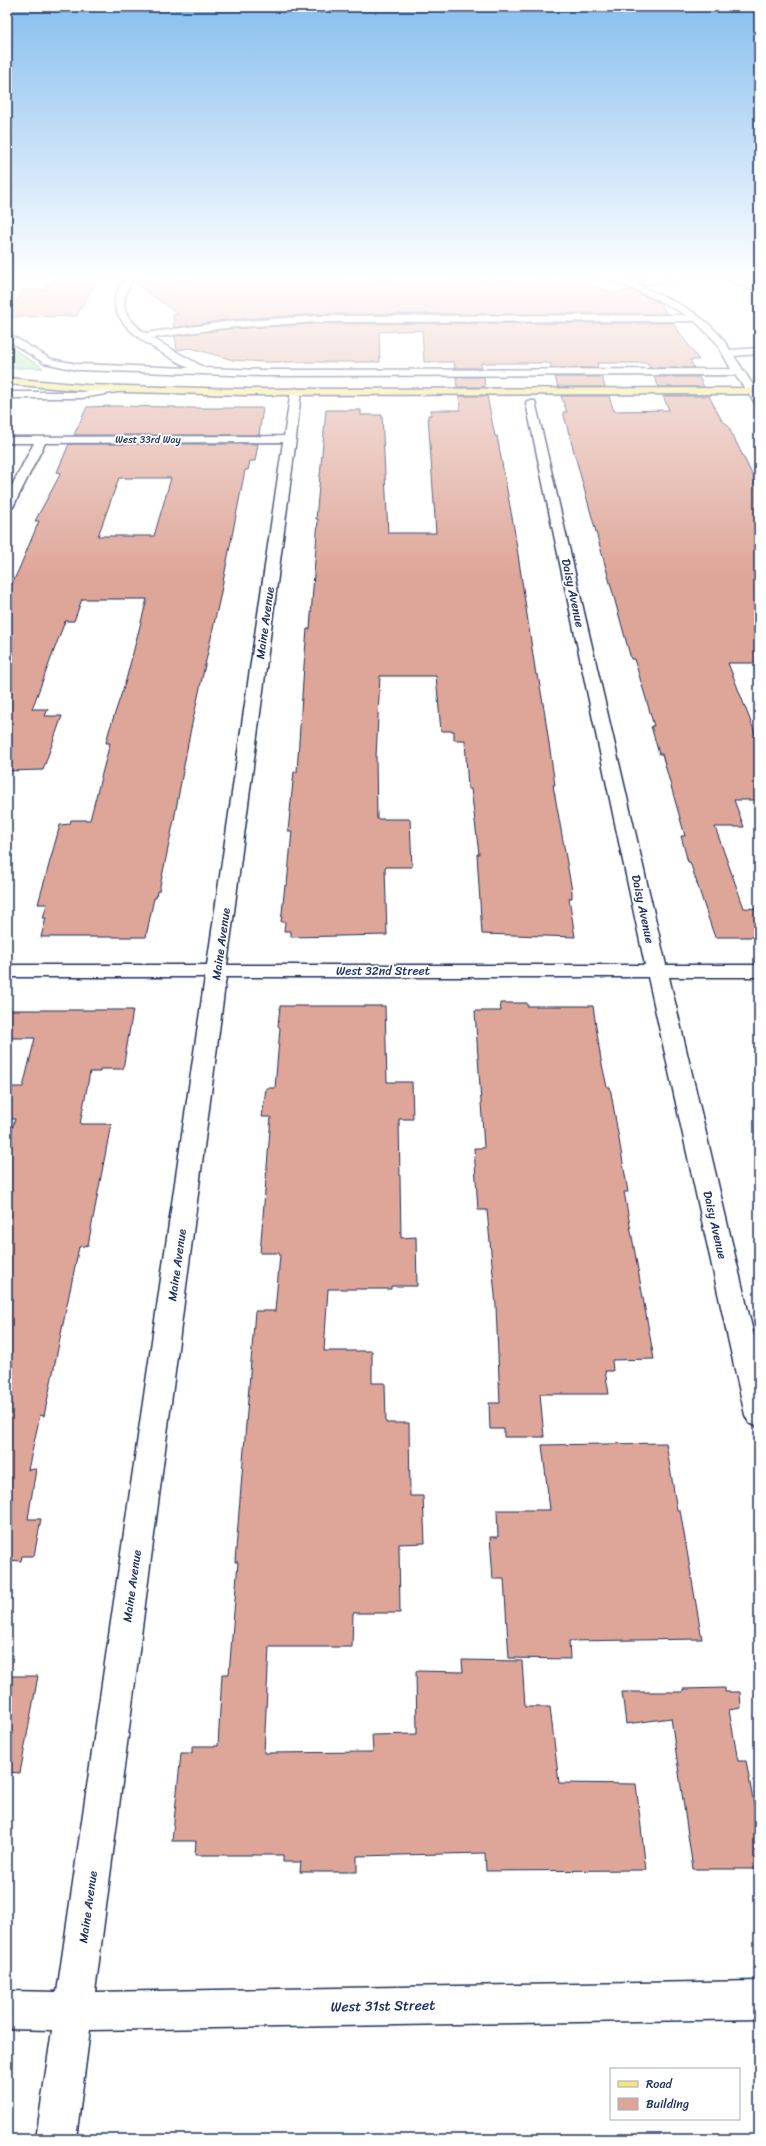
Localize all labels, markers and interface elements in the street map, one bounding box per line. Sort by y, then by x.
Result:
street label: West 33rd Way [115,431,181,449]
street label: Daisy Avenue [555,557,591,629]
street label: Maine Avenue [249,585,281,661]
street label: Daisy Avenue [625,873,661,945]
street label: Maine Avenue [205,906,237,982]
street label: West 32nd Street [336,960,430,982]
street label: Daisy Avenue [696,1189,734,1261]
street label: Maine Avenue [161,1227,193,1303]
street label: Maine Avenue [116,1548,148,1624]
street label: Maine Avenue [72,1869,104,1945]
street label: West 31st Street [331,1993,435,2019]
legend [610,2068,740,2120]
text: Road [646,2073,673,2095]
text: Building [646,2093,689,2115]

